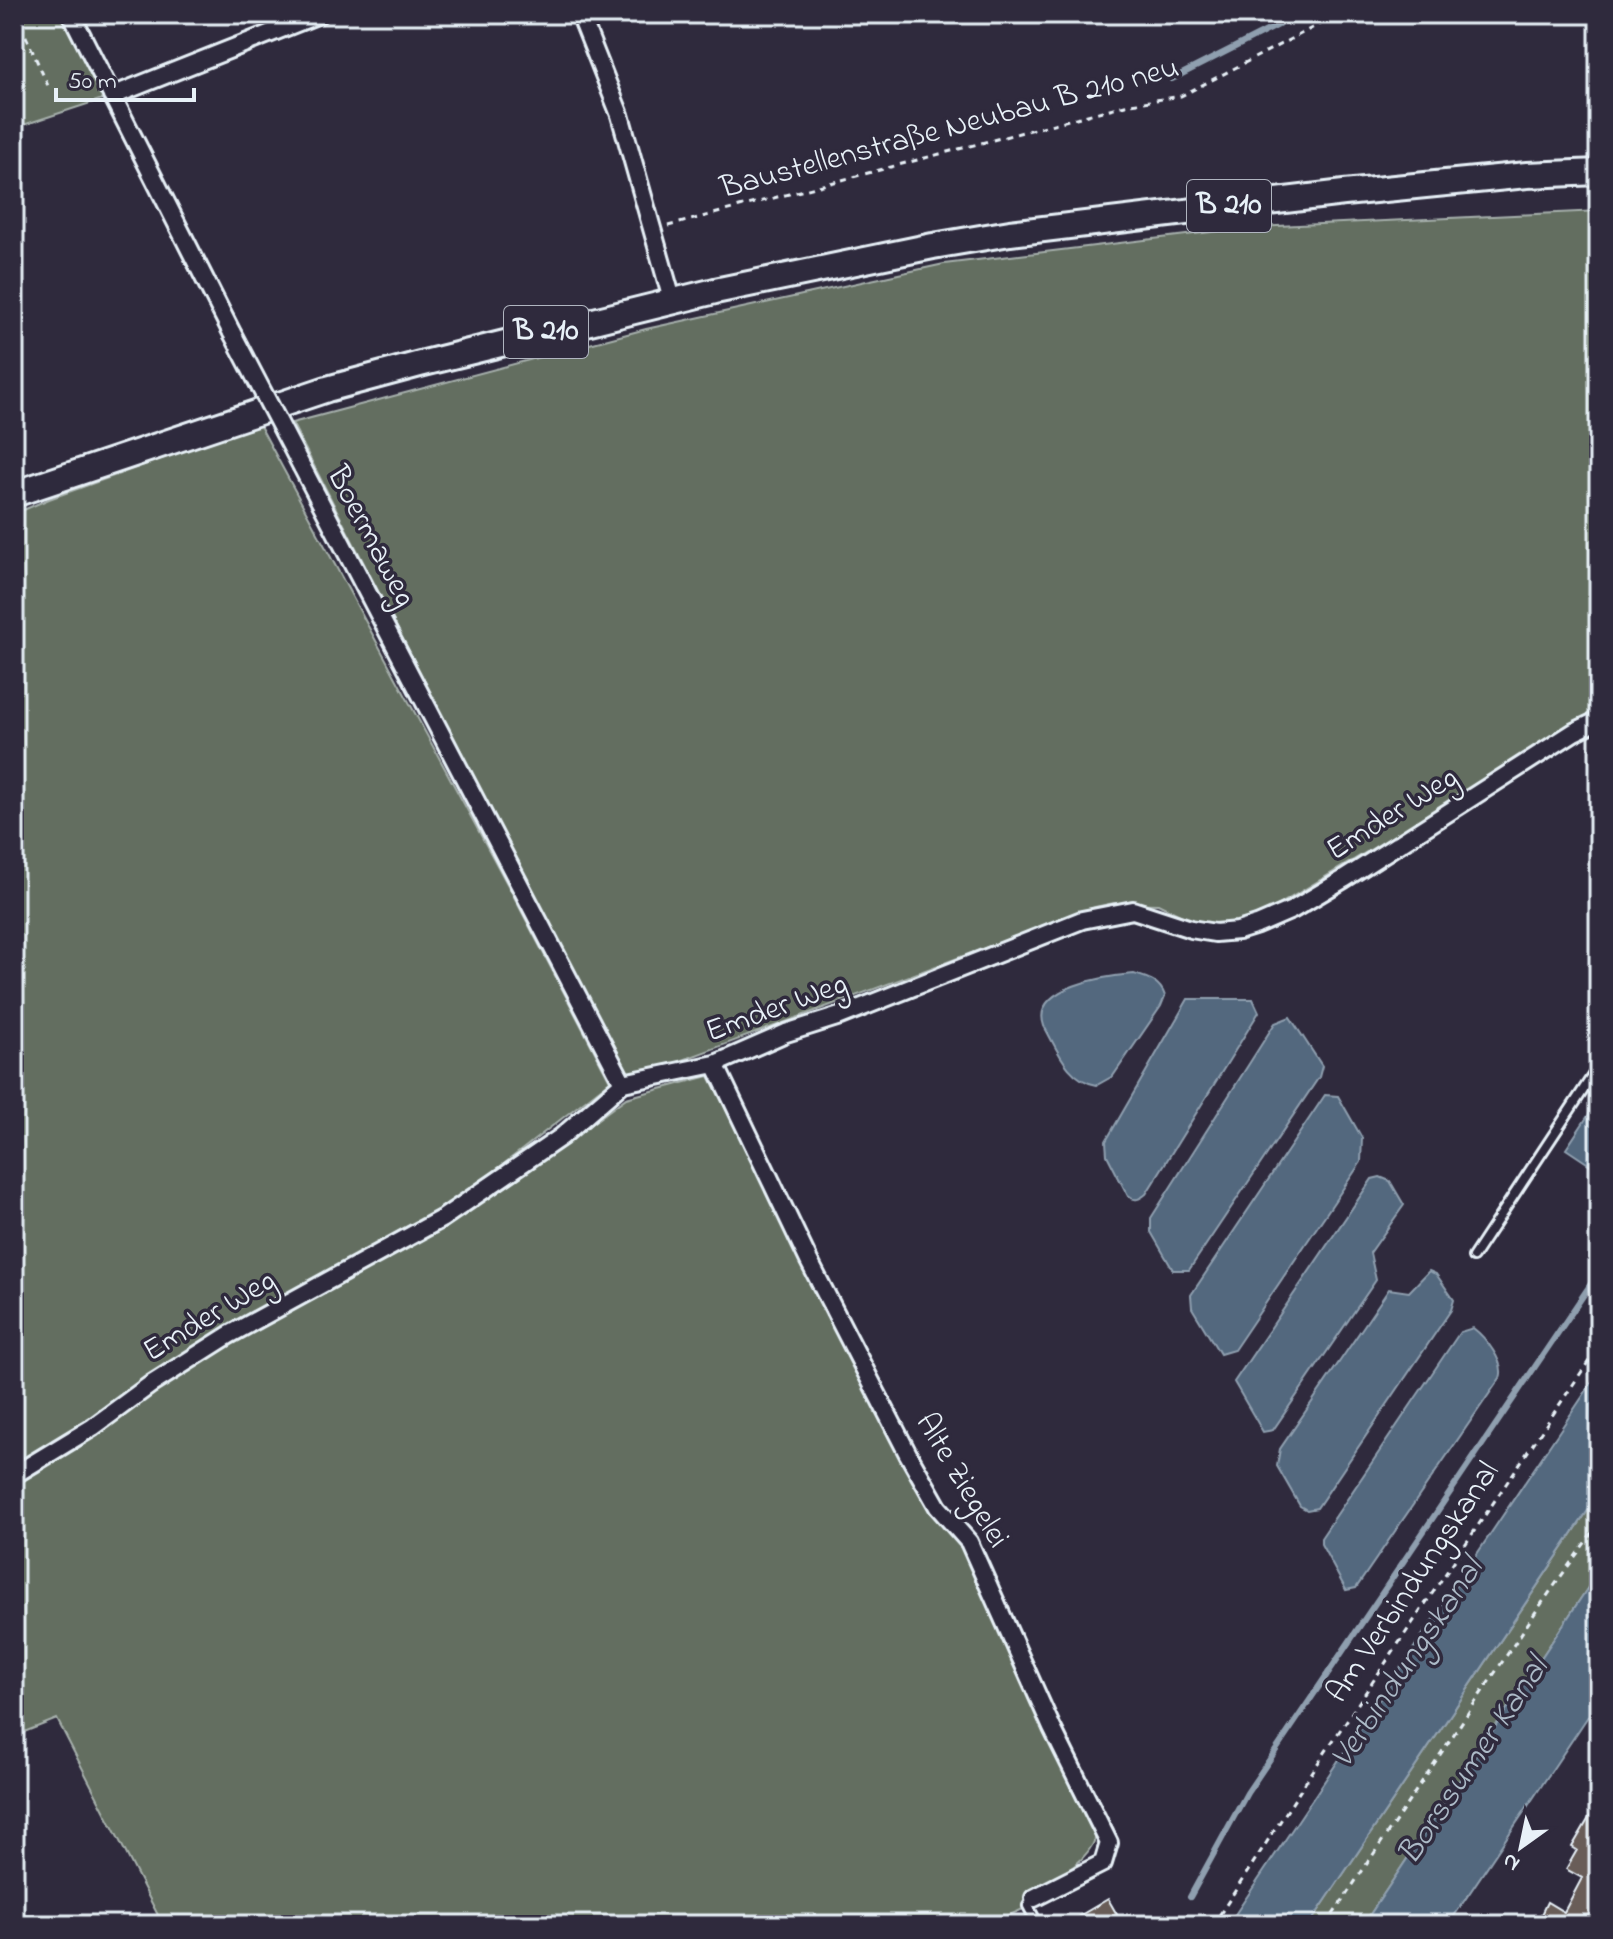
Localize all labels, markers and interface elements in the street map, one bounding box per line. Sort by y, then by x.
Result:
street label: Baustellenstraße Neubau B 210 neu [715,45,1184,213]
scale bar [56,52,194,102]
text: 50 m [68,65,117,100]
road number: B 210 [1187,180,1271,232]
road number: B 210 [504,306,588,358]
street label: Boermaweg [313,457,427,616]
street label: Emder Weg [1318,756,1468,874]
street label: Emder Weg [699,962,855,1056]
street label: Emder Weg [134,1259,286,1375]
street label: Alte Ziegelei [902,1404,1020,1558]
street label: Am Verbindungskanal [1319,1455,1509,1711]
water label: Verbindungskanal [1323,1551,1493,1777]
water label: Borssumer Kanal [1386,1644,1565,1876]
north arrow [1481,1807,1561,1887]
text: N [1497,1844,1527,1879]

